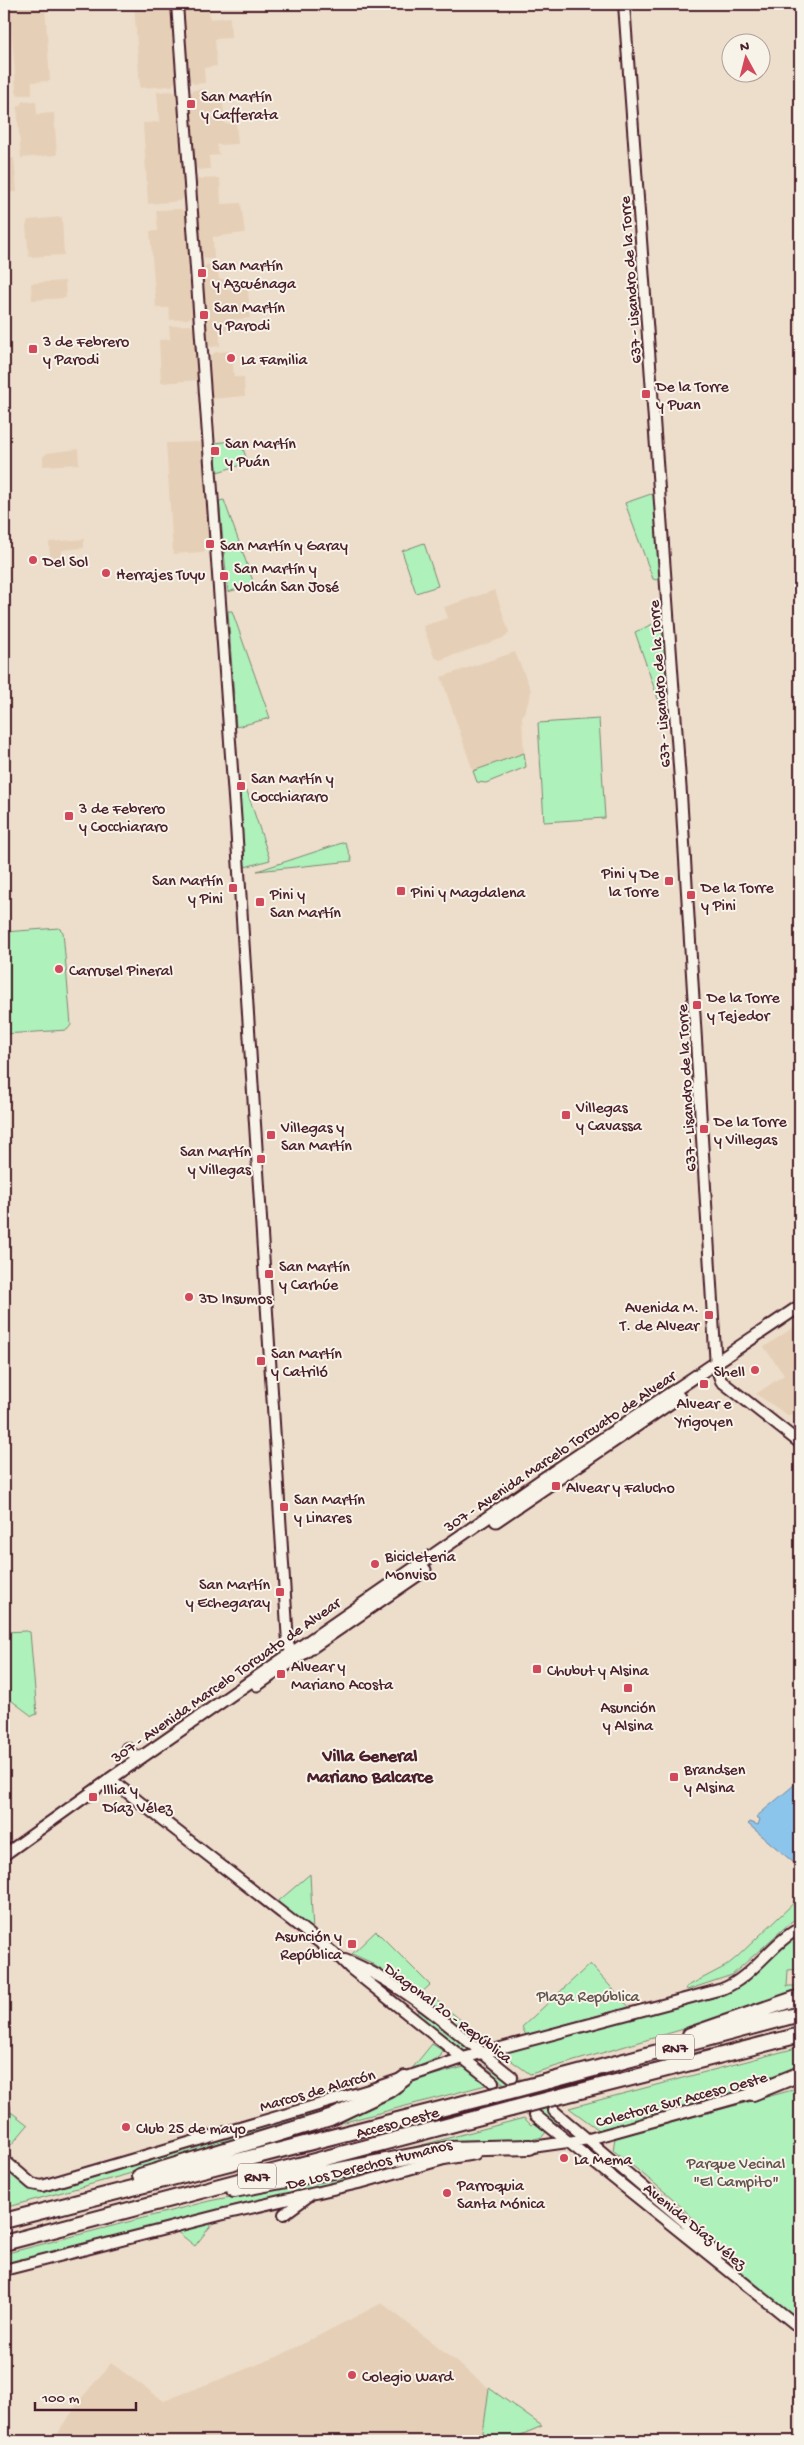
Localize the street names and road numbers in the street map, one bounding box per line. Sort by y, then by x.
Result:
street label: 637 - Lisandro de la Torre [617,195,648,364]
street label: 637 - Lisandro de la Torre [646,599,677,768]
street label: 637 - Lisandro de la Torre [675,1003,702,1172]
street label: 307 - Avenida Marcelo Torcuato de Alvear [440,1367,682,1538]
street label: 307 - Avenida Marcelo Torcuato de Alvear [108,1594,347,1769]
street label: Diagonal 20 - República [378,1960,516,2070]
road number: RN7 [656,2034,694,2060]
street label: Marcos de Alarcón [258,2067,378,2118]
street label: Colectora Sur Acceso Oeste [594,2069,771,2133]
street label: Acceso Oeste [354,2104,442,2145]
street label: De Los Derechos Humanos [284,2136,456,2196]
road number: RN7 [238,2164,276,2188]
street label: Avenida Díaz Vélez [638,2180,750,2276]

